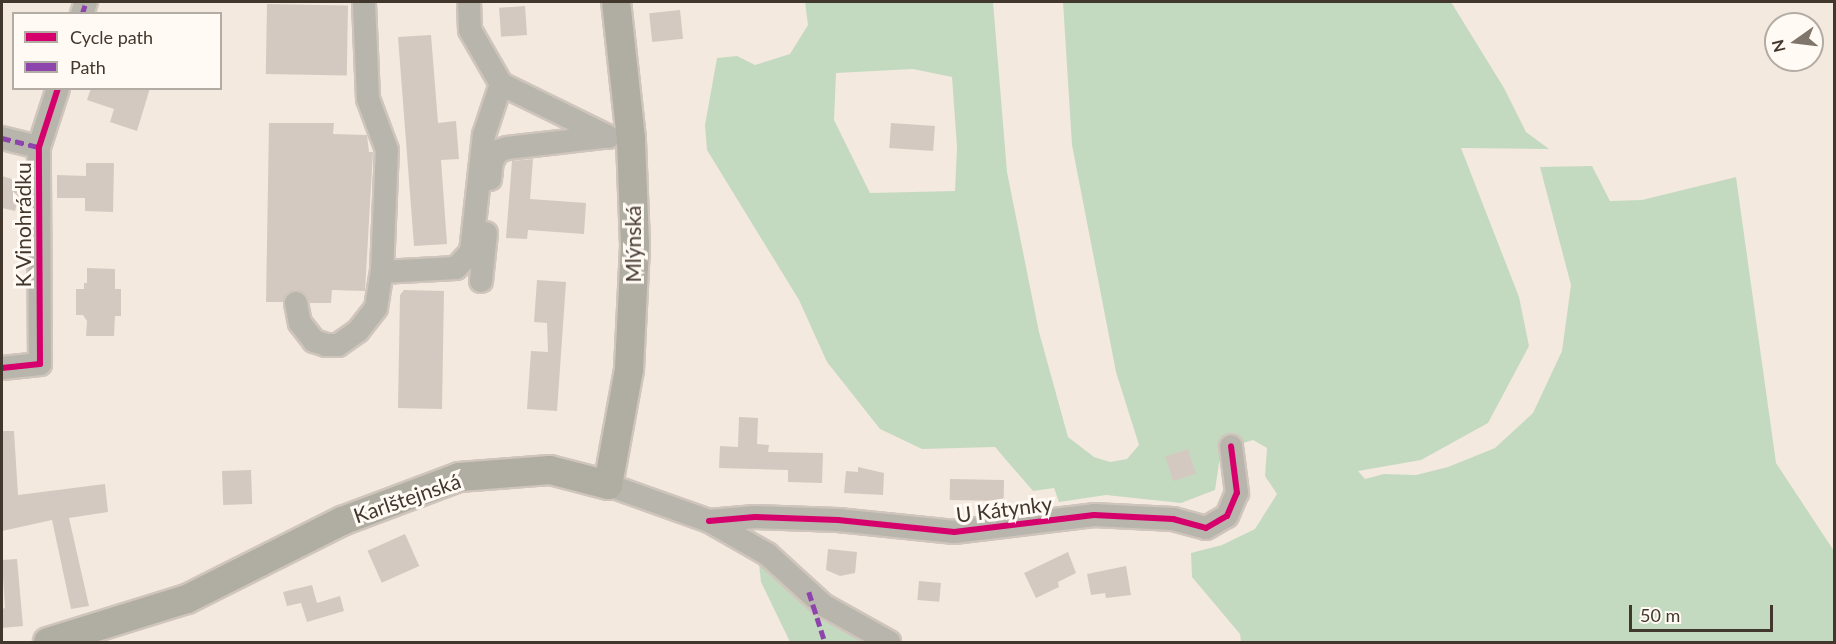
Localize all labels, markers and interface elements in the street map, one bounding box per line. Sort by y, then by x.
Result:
legend [12,12,222,90]
north arrow [1764,12,1824,72]
text: Cycle path [70,26,153,48]
text: N [1767,38,1789,54]
text: Path [70,56,106,78]
street label: K Vinohrádku [10,162,36,288]
street label: Mlýnská [620,205,646,283]
street label: Karlštejnská [350,468,464,528]
street label: U Kátynky [955,491,1053,527]
scale bar [1632,593,1776,631]
text: 50 m [1640,604,1680,626]

